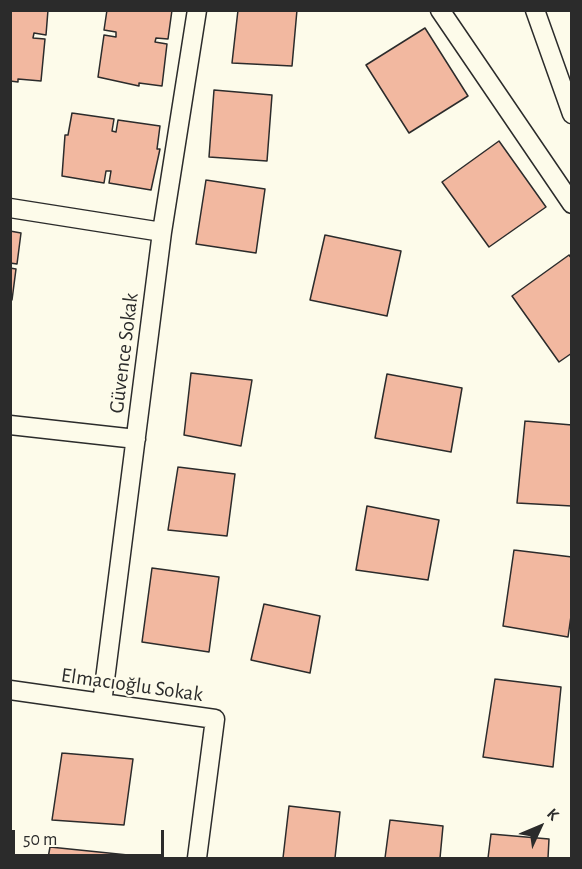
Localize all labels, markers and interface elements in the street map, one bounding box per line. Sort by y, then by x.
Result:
street label: Güvence Sokak [104,291,144,415]
street label: Elmacıoğlu Sokak [59,663,205,707]
north arrow [510,797,570,857]
text: K [544,806,562,823]
scale bar [15,818,166,856]
text: 50 m [23,831,57,849]

